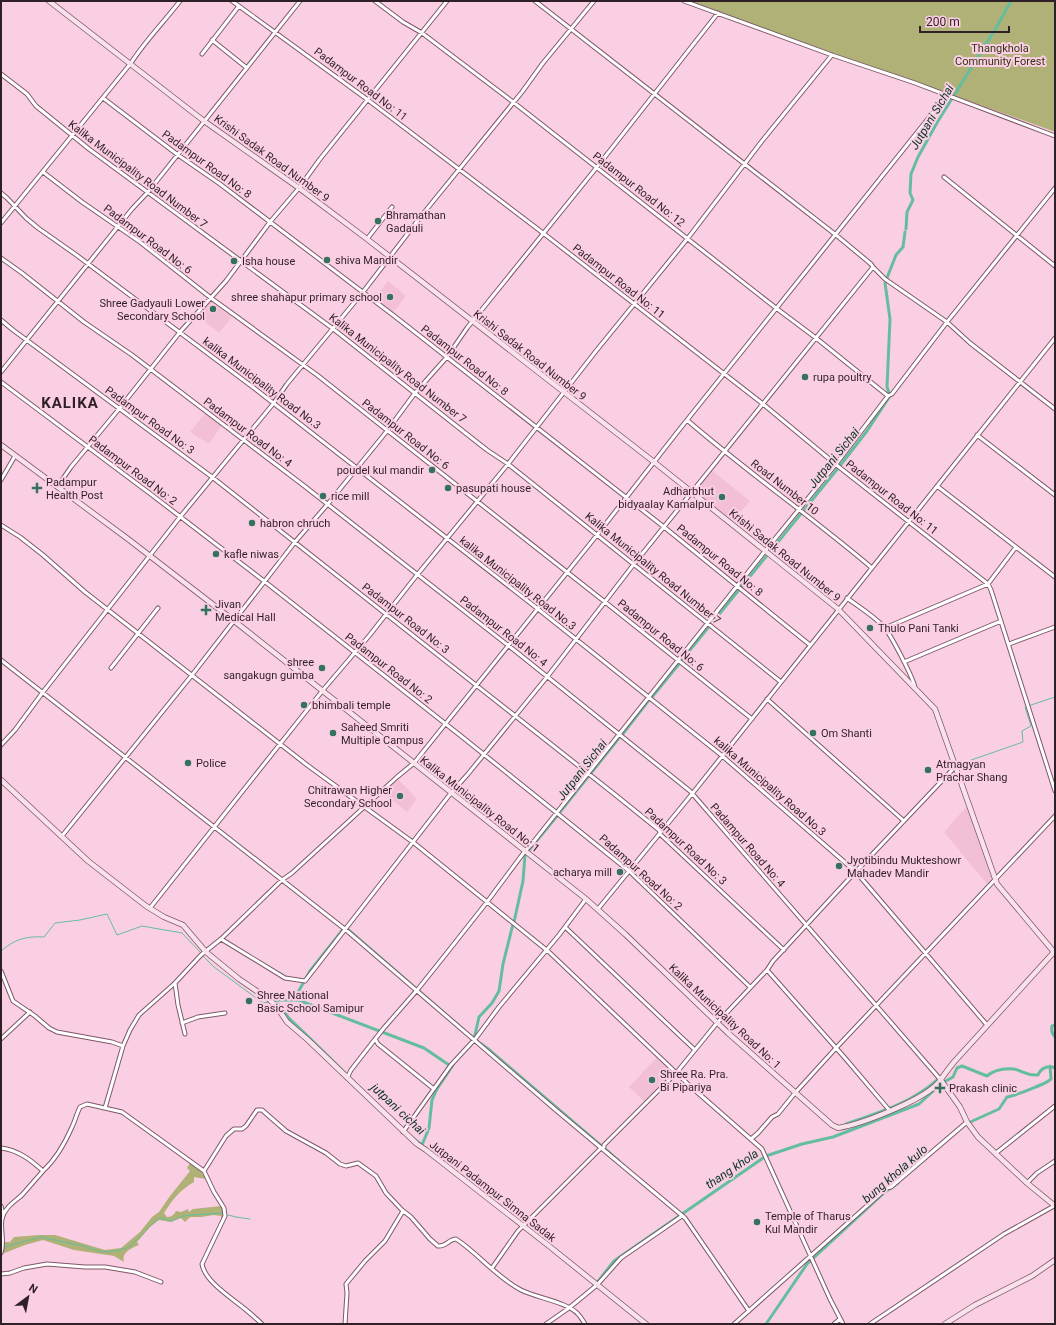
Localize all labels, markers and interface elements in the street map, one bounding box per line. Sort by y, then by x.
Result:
scale bar [920,8,1009,34]
text: 200 m [926,15,960,29]
park label: Thangkhola Community Forest [955,42,1045,68]
street label: Padampur Road No: 11 [312,45,410,124]
water label: Jutpani Sichai [907,82,957,152]
street label: Krishi Sadak Road Number 9 [211,112,332,205]
street label: Kalika Municipality Road Number 7 [66,118,210,231]
street label: Padampur Road No: 8 [160,128,254,201]
street label: Padampur Road No: 12 [590,149,687,229]
street label: Padampur Road No: 6 [101,202,194,277]
place label: Bhramathan Gadauli [386,209,446,235]
marker: Bhramathan Gadauli [373,216,383,226]
street label: Padampur Road No: 11 [570,241,667,321]
place label: shiva Mandir [335,254,398,267]
place label: Isha house [242,255,296,268]
marker: shiva Mandir [322,255,332,265]
marker: Isha house [229,256,239,266]
place label: shree shahapur primary school [231,291,382,304]
marker: shree shahapur primary school [385,292,395,302]
place label: Shree Gadyauli Lower Secondary School [99,297,205,323]
marker: Shree Gadyauli Lower Secondary School [208,304,218,314]
street label: Krishi Sadak Road Number 9 [471,307,589,403]
street label: Kalika Municipality Road Number 7 [326,311,469,426]
street label: Padampur Road No: 8 [419,322,511,398]
street label: kalika Municipality Road No.3 [200,335,323,432]
place label: rupa poultry [813,371,872,384]
marker: rupa poultry [800,372,810,382]
street label: Padampur Road No: 3 [103,384,197,457]
district label: KALIKA [41,394,99,412]
street label: Padampur Road No: 4 [201,395,294,470]
street label: Padampur Road No: 6 [360,396,452,472]
water label: Jutpani Sichai [806,425,863,491]
street label: Padampur Road No: 2 [86,433,179,508]
street label: Road Number 10 [748,457,821,518]
street label: Padampur Road No: 11 [843,457,940,537]
place label: poudel kul mandir [337,464,424,477]
marker: poudel kul mandir [427,465,437,475]
place label: Padampur Health Post [46,476,104,502]
marker: Padampur Health Post [31,482,43,494]
place label: pasupati house [456,482,531,495]
marker: pasupati house [443,483,453,493]
place label: Adharbhut bidyaalay Kamalpur [618,485,714,511]
place label: rice mill [331,490,369,503]
marker: rice mill [318,491,328,501]
marker: Adharbhut bidyaalay Kamalpur [717,492,727,502]
street label: Krishi Sadak Road Number 9 [726,506,843,604]
street label: Kalika Municipality Road Number 7 [582,510,723,627]
place label: habron chruch [260,517,330,530]
marker: habron chruch [247,518,257,528]
street label: Padampur Road No: 8 [674,522,765,599]
street label: kalika Municipality Road No.3 [457,534,579,633]
place label: kafle niwas [224,548,279,561]
marker: kafle niwas [211,549,221,559]
street label: Padampur Road No: 3 [360,580,452,656]
street label: Padampur Road No: 4 [458,593,550,669]
street label: Padampur Road No: 6 [615,597,706,674]
place label: Jivan Medical Hall [215,598,276,624]
marker: Jivan Medical Hall [200,604,212,616]
place label: Thulo Pani Tanki [878,622,959,635]
marker: Thulo Pani Tanki [865,623,875,633]
street label: Padampur Road No: 2 [343,630,435,706]
place label: shree sangakugn gumba [223,656,314,682]
marker: shree sangakugn gumba [317,663,327,673]
place label: bhimbali temple [312,699,391,712]
marker: bhimbali temple [299,700,309,710]
place label: Saheed Smriti Multiple Campus [341,721,424,747]
place label: Om Shanti [821,727,872,740]
marker: Saheed Smriti Multiple Campus [328,728,338,738]
marker: Om Shanti [808,728,818,738]
street label: kalika Municipality Road No.3 [711,734,828,839]
water label: Jutpani Sichai [554,737,610,803]
street label: Kalika Municipality Road No: 1 [417,754,542,855]
place label: Police [196,757,226,770]
marker: Police [183,758,193,768]
place label: Atmagyan Prachar Shang [936,758,1008,784]
marker: Atmagyan Prachar Shang [923,765,933,775]
place label: Chitrawan Higher Secondary School [304,784,392,810]
marker: Chitrawan Higher Secondary School [395,791,405,801]
street label: Padampur Road No: 4 [708,801,788,890]
street label: Padampur Road No: 3 [642,805,729,888]
street label: Padampur Road No: 2 [597,832,685,913]
place label: Jyotibindu Mukteshowr Mahadev Mandir [847,854,962,880]
marker: Jyotibindu Mukteshowr Mahadev Mandir [834,861,844,871]
place label: acharya mill [553,866,612,879]
marker: acharya mill [615,867,625,877]
street label: Kalika Municipality Road No: 1 [666,961,783,1072]
place label: Shree National Basic School Samipur [257,989,364,1015]
marker: Shree National Basic School Samipur [244,996,254,1006]
place label: Shree Ra. Pra. Bi Pipariya [660,1068,728,1094]
marker: Shree Ra. Pra. Bi Pipariya [647,1075,657,1085]
water label: jutpani cichai [367,1079,428,1138]
marker: Prakash clinic [934,1082,946,1094]
place label: Prakash clinic [949,1082,1017,1095]
street label: Jutpani Padampur Simna Sadak [427,1138,559,1245]
water label: bung khola kulo [860,1142,931,1206]
water label: thang khola [703,1146,761,1192]
place label: Temple of Tharus Kul Mandir [765,1210,851,1236]
marker: Temple of Tharus Kul Mandir [752,1217,762,1227]
north arrow [8,1277,48,1317]
text: N [26,1281,40,1297]

